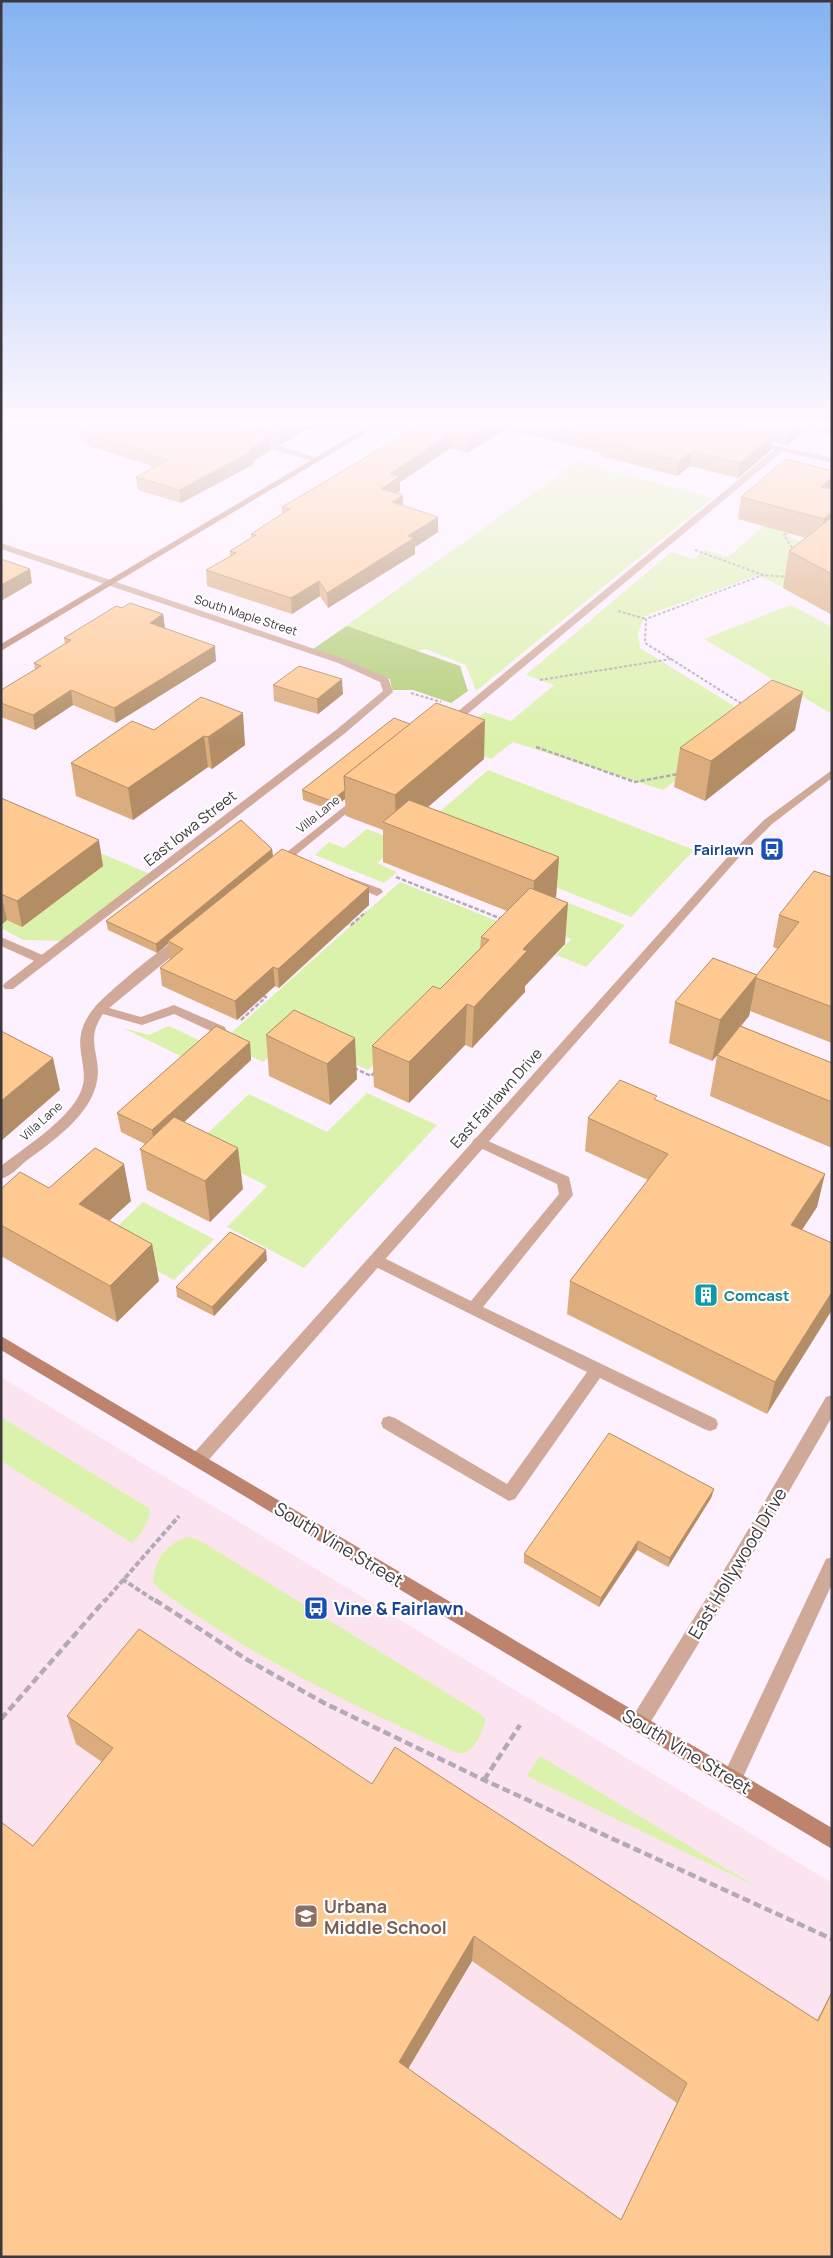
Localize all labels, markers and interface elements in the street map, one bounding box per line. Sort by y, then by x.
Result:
street label: South Maple Street [192,590,300,640]
street label: East Iowa Street [139,785,241,871]
street label: Villa Lane [293,791,343,837]
bus stop icon: Fairlawn [759,836,785,862]
place label: Fairlawn [694,839,754,860]
street label: East Fairlawn Drive [445,1043,547,1153]
street label: Villa Lane [16,1097,66,1145]
building icon: Comcast [693,1282,719,1308]
place label: Comcast [724,1285,789,1306]
street label: East Hollywood Drive [682,1483,792,1643]
street label: South Vine Street [270,1496,408,1592]
bus stop icon: Vine & Fairlawn [303,1595,329,1621]
place label: Vine & Fairlawn [334,1596,464,1620]
street label: South Vine Street [618,1703,756,1799]
place label: Urbana Middle School [324,1894,447,1939]
school or university icon: Urbana Middle School [293,1903,319,1929]

